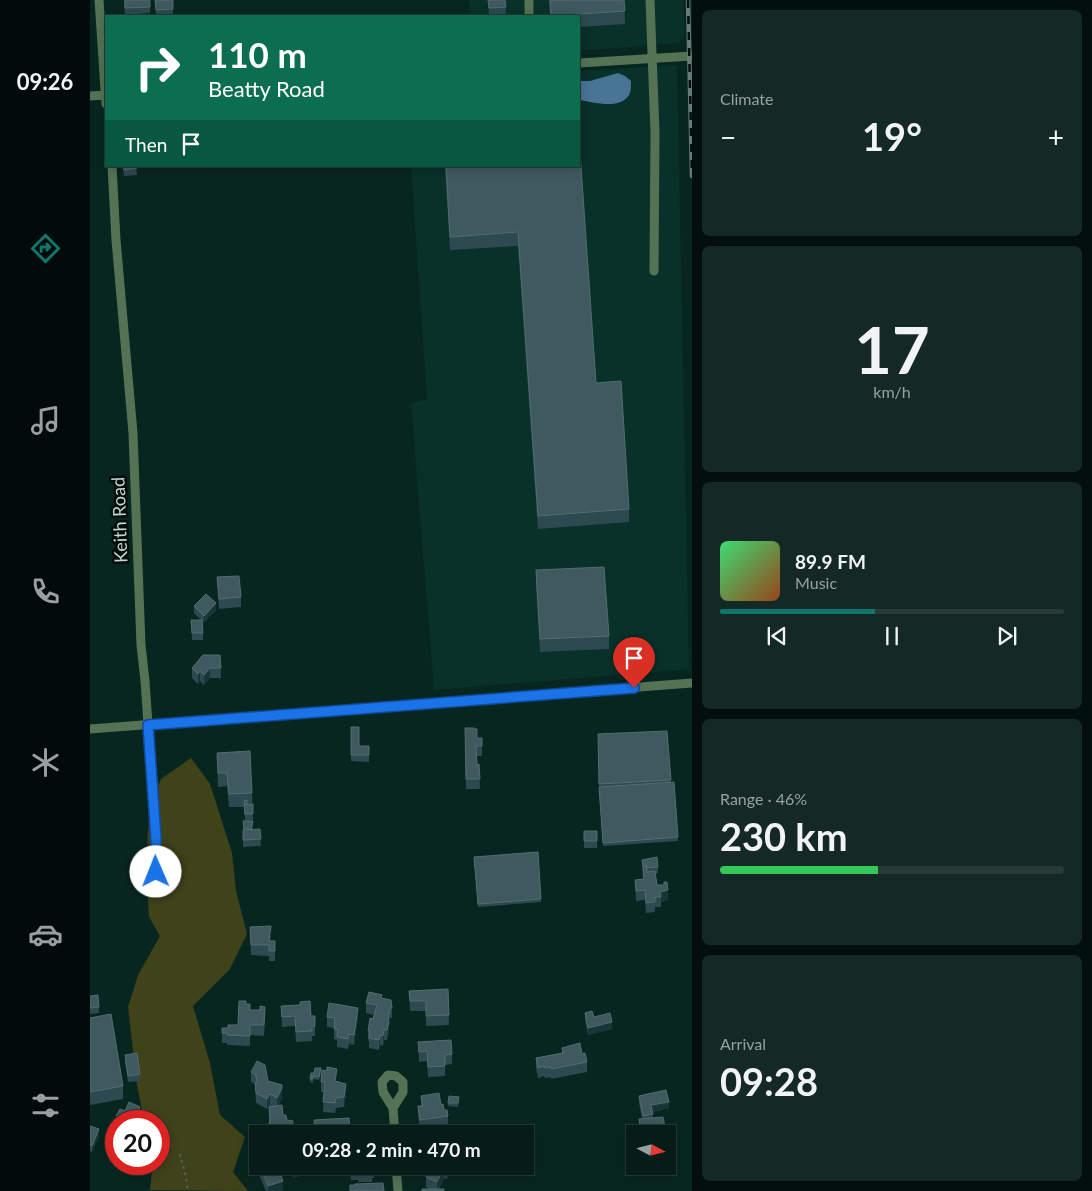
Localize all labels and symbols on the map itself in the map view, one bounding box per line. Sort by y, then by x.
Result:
street label: Keith Road [107,477,131,563]
pin [613,637,655,688]
position arrow [129,845,181,897]
speed limit sign: 20 [105,1110,170,1175]
north arrow [626,1125,676,1175]

